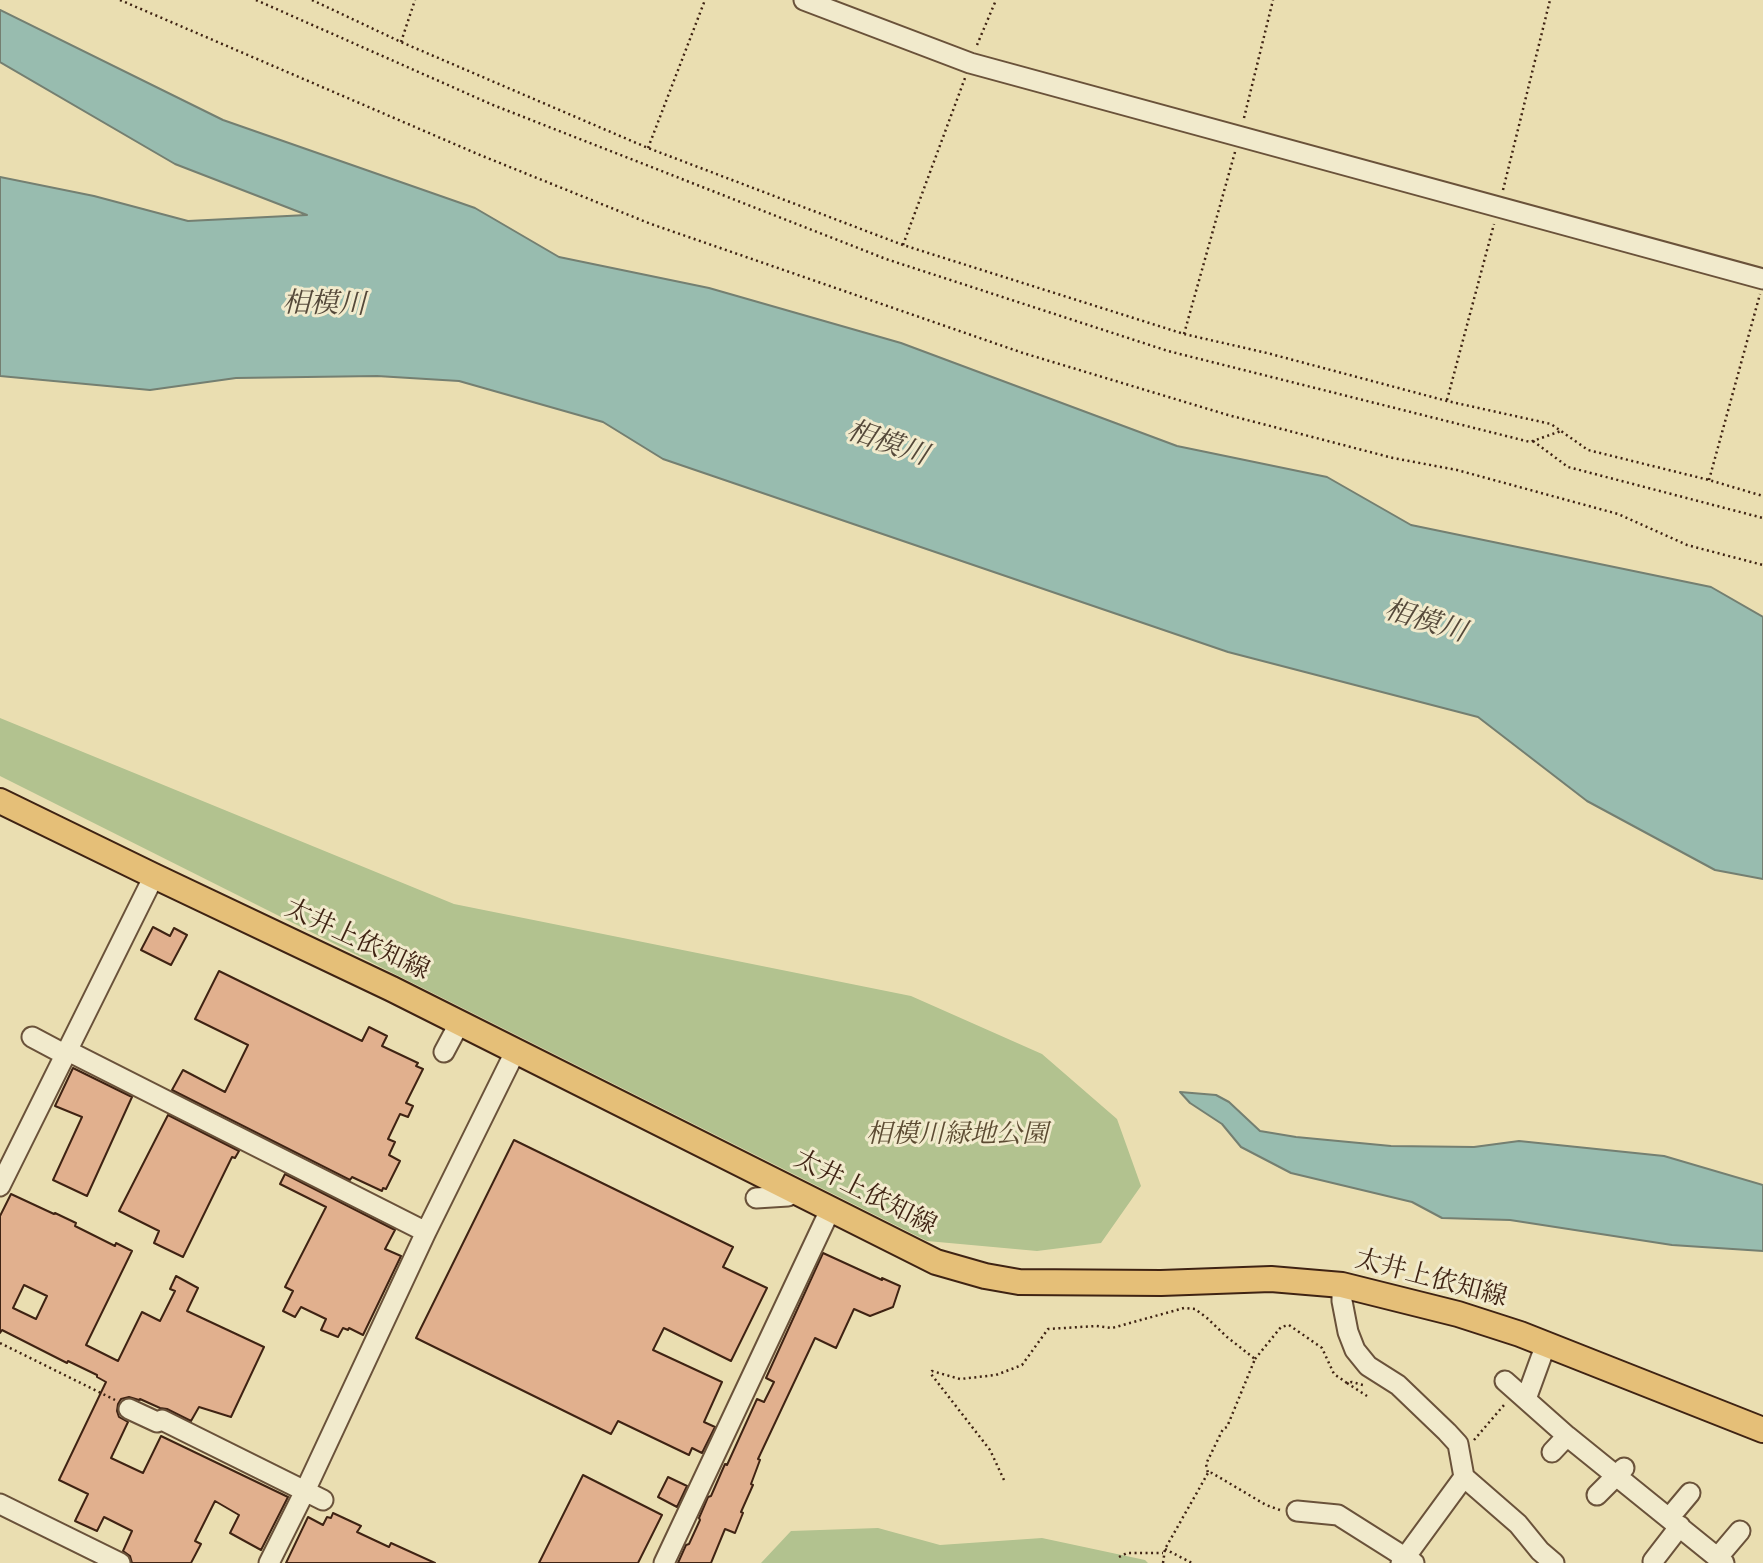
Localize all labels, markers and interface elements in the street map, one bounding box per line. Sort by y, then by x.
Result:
water label: 相模川 [282,287,366,323]
water label: 相模川 [842,414,932,474]
water label: 相模川 [1380,594,1470,650]
street label: 太井上依知線 [280,893,434,987]
park label: 相模川緑地公園 [866,1119,1048,1151]
street label: 太井上依知線 [788,1144,942,1242]
street label: 太井上依知線 [1352,1244,1510,1314]

